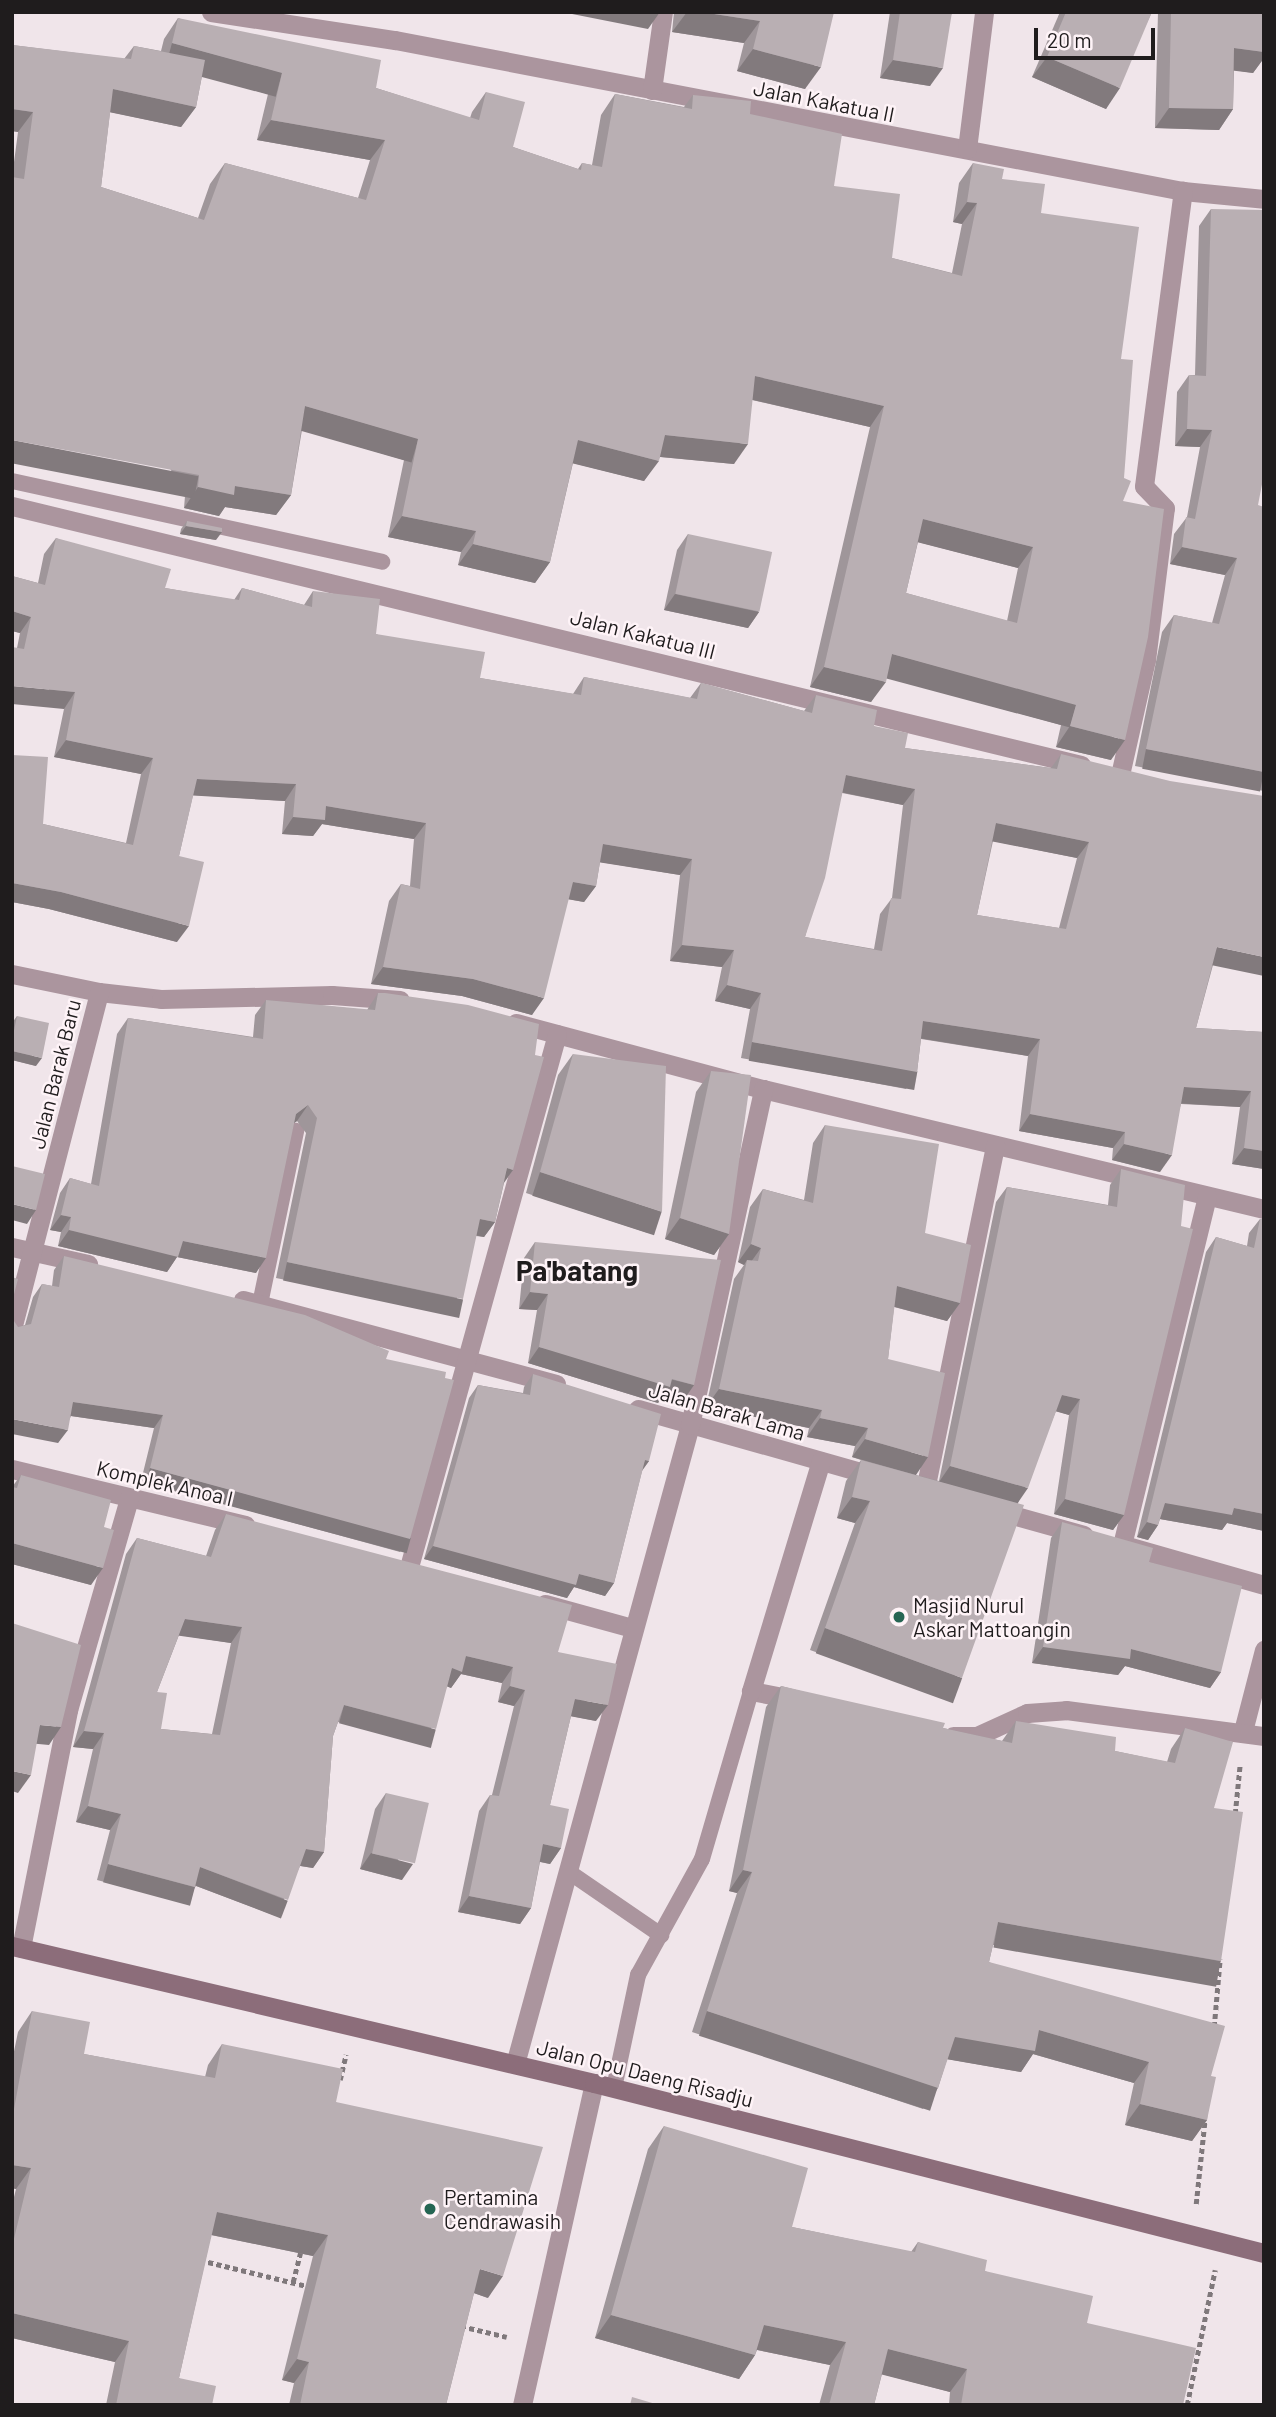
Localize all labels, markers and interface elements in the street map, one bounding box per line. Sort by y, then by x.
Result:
scale bar [1038,14,1159,58]
text: 20 m [1047,27,1092,52]
street label: Jalan Kakatua II [751,75,897,127]
street label: Jalan Kakatua III [568,604,718,664]
street label: Jalan Barak Baru [24,997,86,1151]
district label: Pa'batang [516,1253,638,1287]
street label: Jalan Barak Lama [646,1377,808,1445]
street label: Komplek Anoa I [94,1455,236,1511]
place label: Masjid Nurul Askar Mattoangin [913,1592,1071,1642]
marker: Masjid Nurul Askar Mattoangin [891,1609,907,1625]
street label: Jalan Opu Daeng Risadju [534,2034,756,2112]
place label: Pertamina Cendrawasih [444,2184,561,2234]
marker: Pertamina Cendrawasih [422,2201,438,2217]

